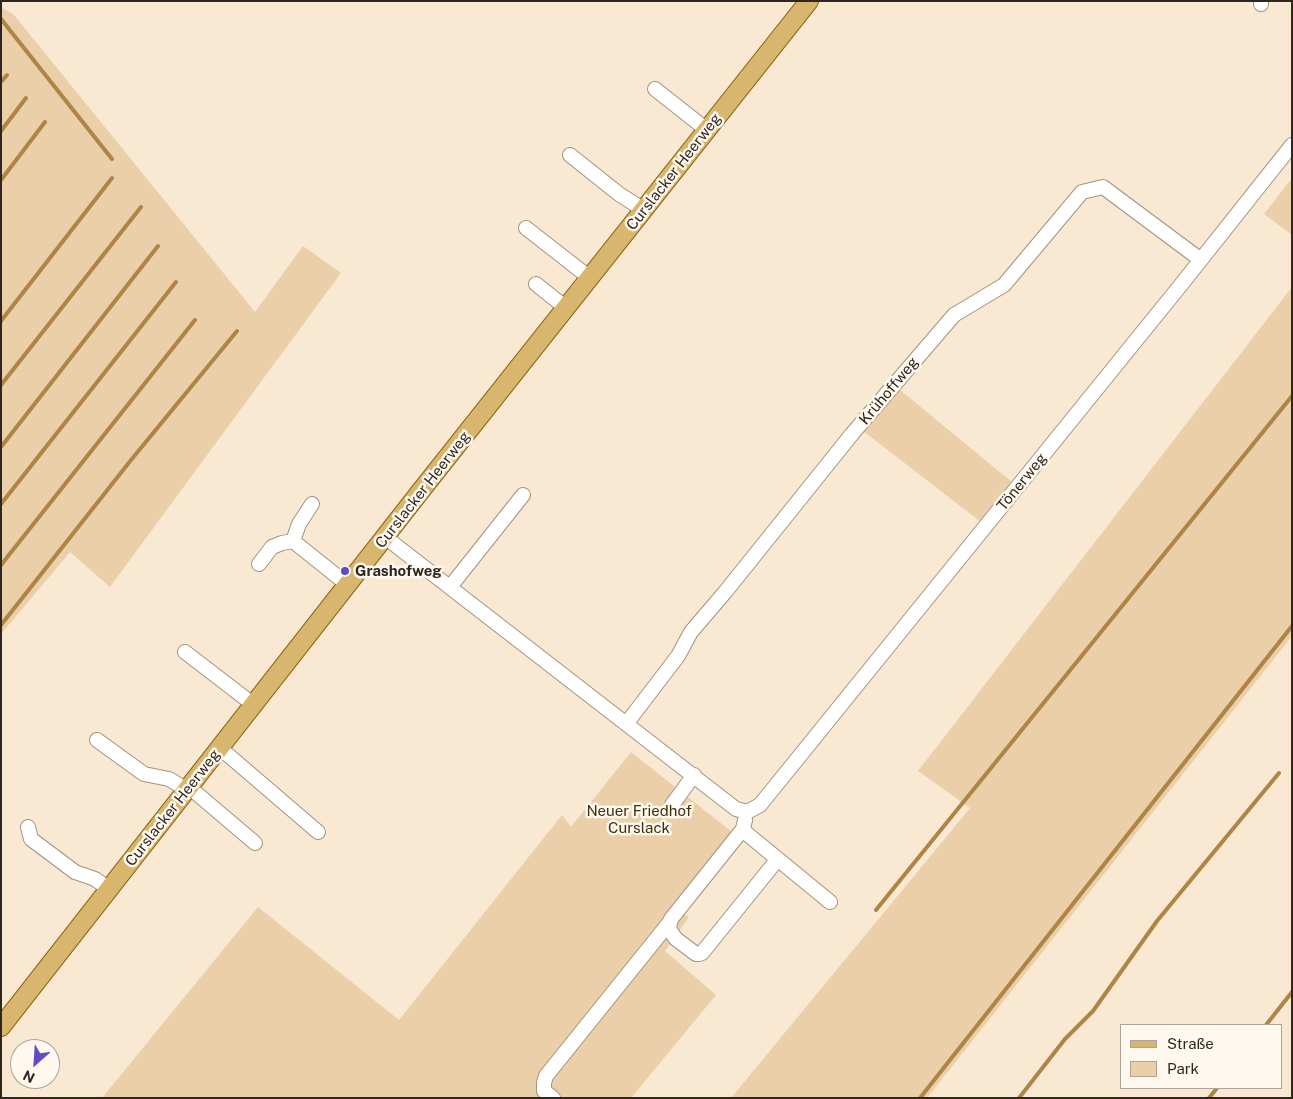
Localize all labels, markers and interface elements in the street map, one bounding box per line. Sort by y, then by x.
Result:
street label: Curslacker Heerweg [623,110,725,234]
street label: Krühoffweg [856,354,922,428]
street label: Curslacker Heerweg [372,428,474,552]
street label: Tönerweg [993,450,1051,514]
place label: Grashofweg [355,562,442,580]
marker: Grashofweg [339,565,351,577]
street label: Curslacker Heerweg [122,746,224,870]
park label: Neuer Friedhof Curslack [586,802,692,837]
legend [1120,1024,1283,1089]
text: Straße [1167,1035,1214,1052]
north arrow [10,1039,60,1089]
text: Park [1167,1060,1199,1077]
text: N [20,1067,37,1086]

